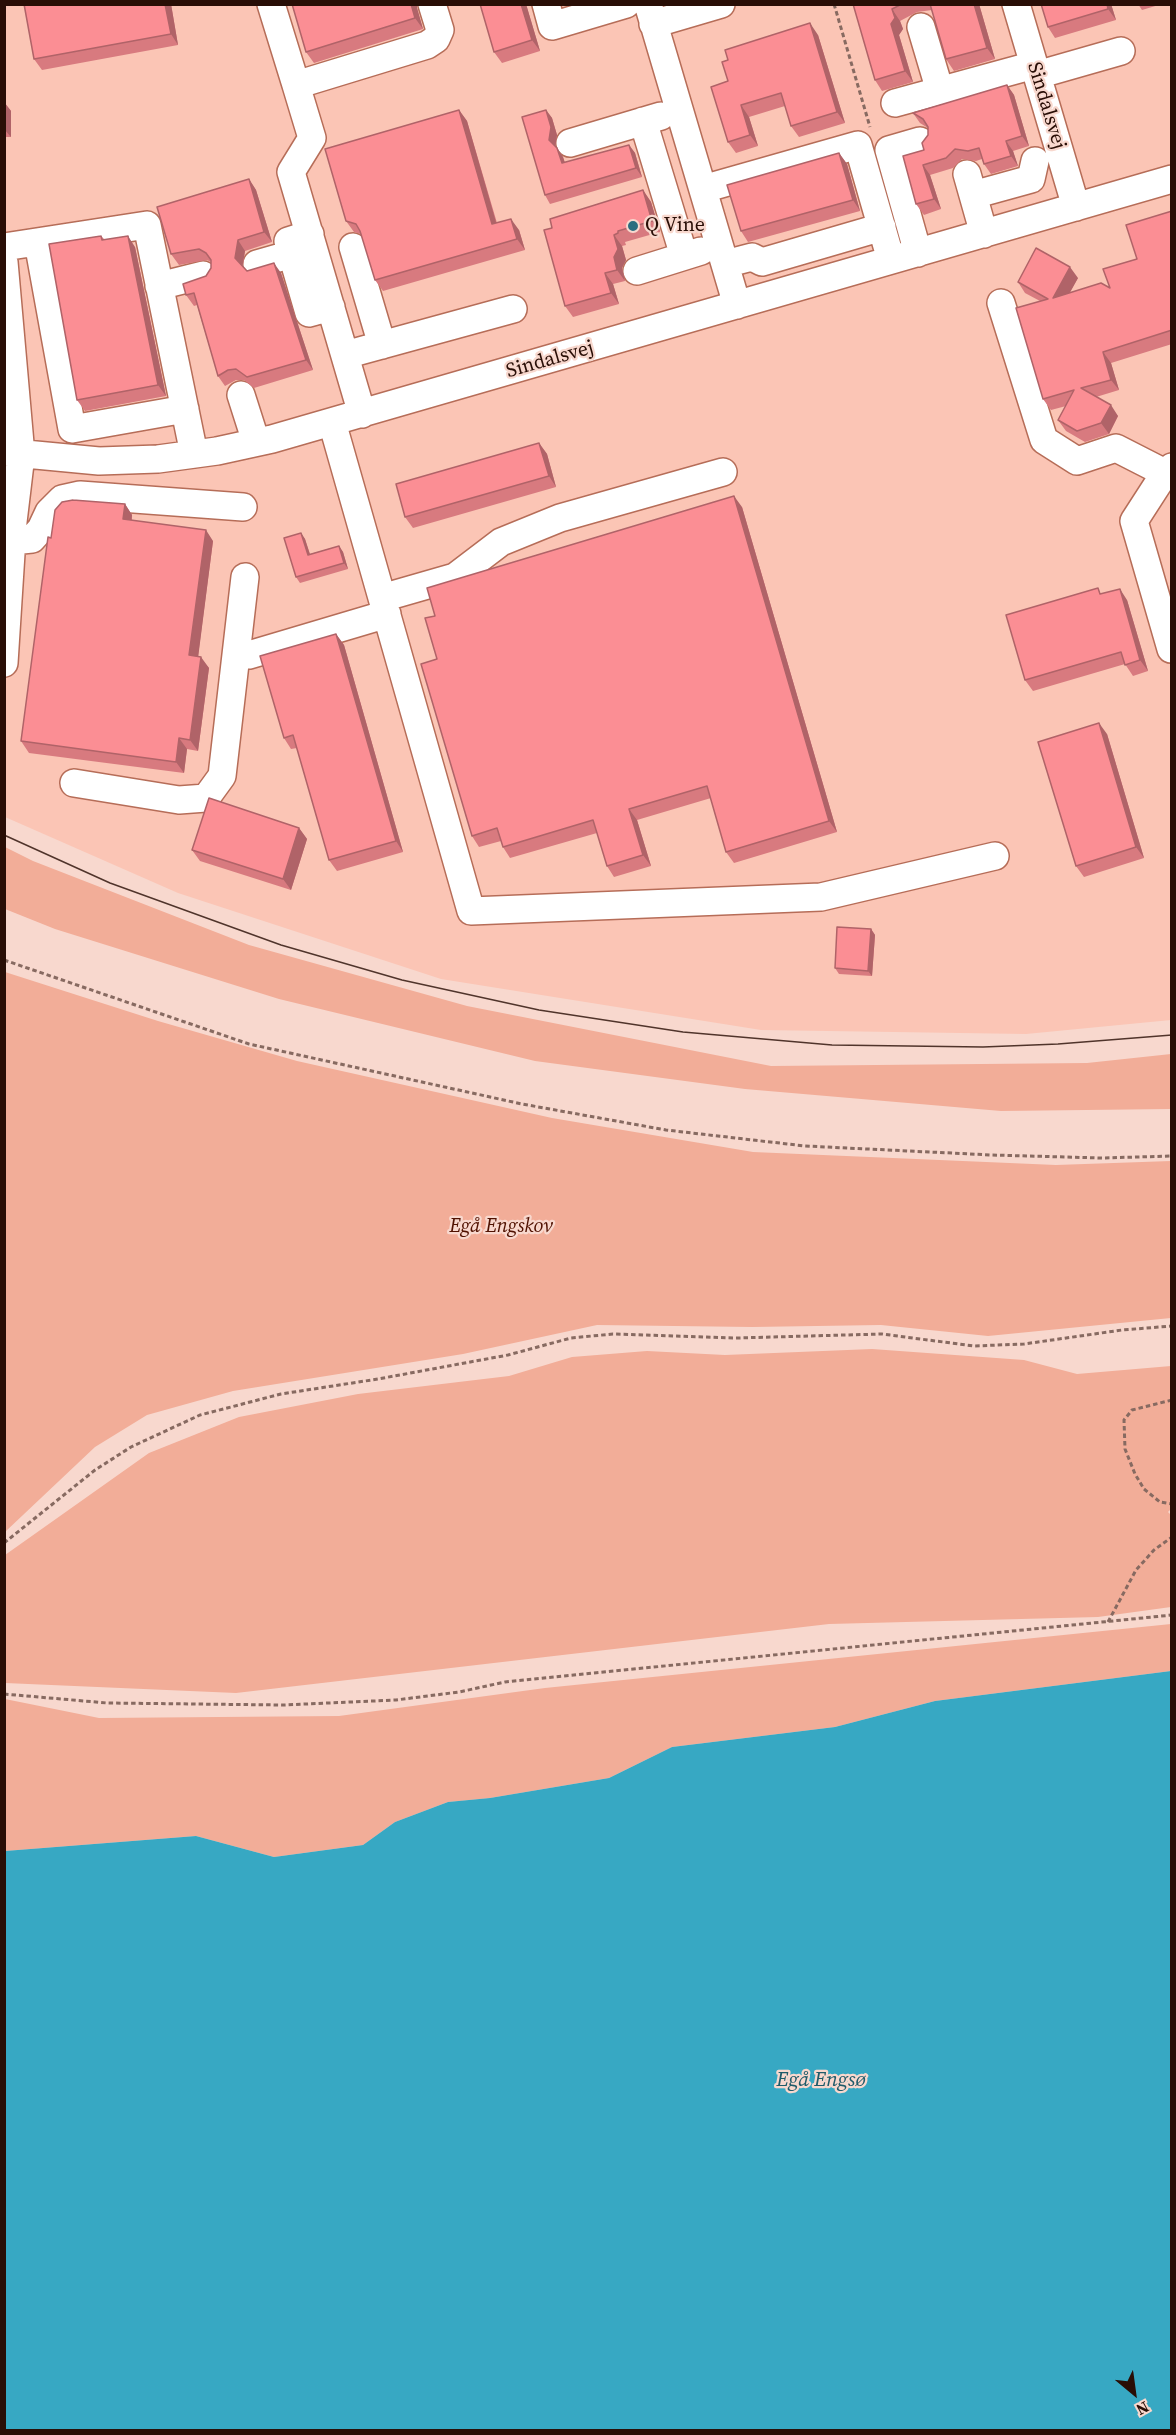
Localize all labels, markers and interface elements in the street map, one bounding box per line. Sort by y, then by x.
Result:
street label: Sindalsvej [1021,60,1071,152]
place label: Q Vine [645,214,705,238]
marker: Q Vine [626,219,640,233]
street label: Sindalsvej [504,336,596,384]
park label: Egå Engskov [449,1215,553,1239]
water label: Egå Engsø [776,2068,866,2094]
north arrow [1104,2363,1164,2423]
text: N [1132,2396,1153,2421]

